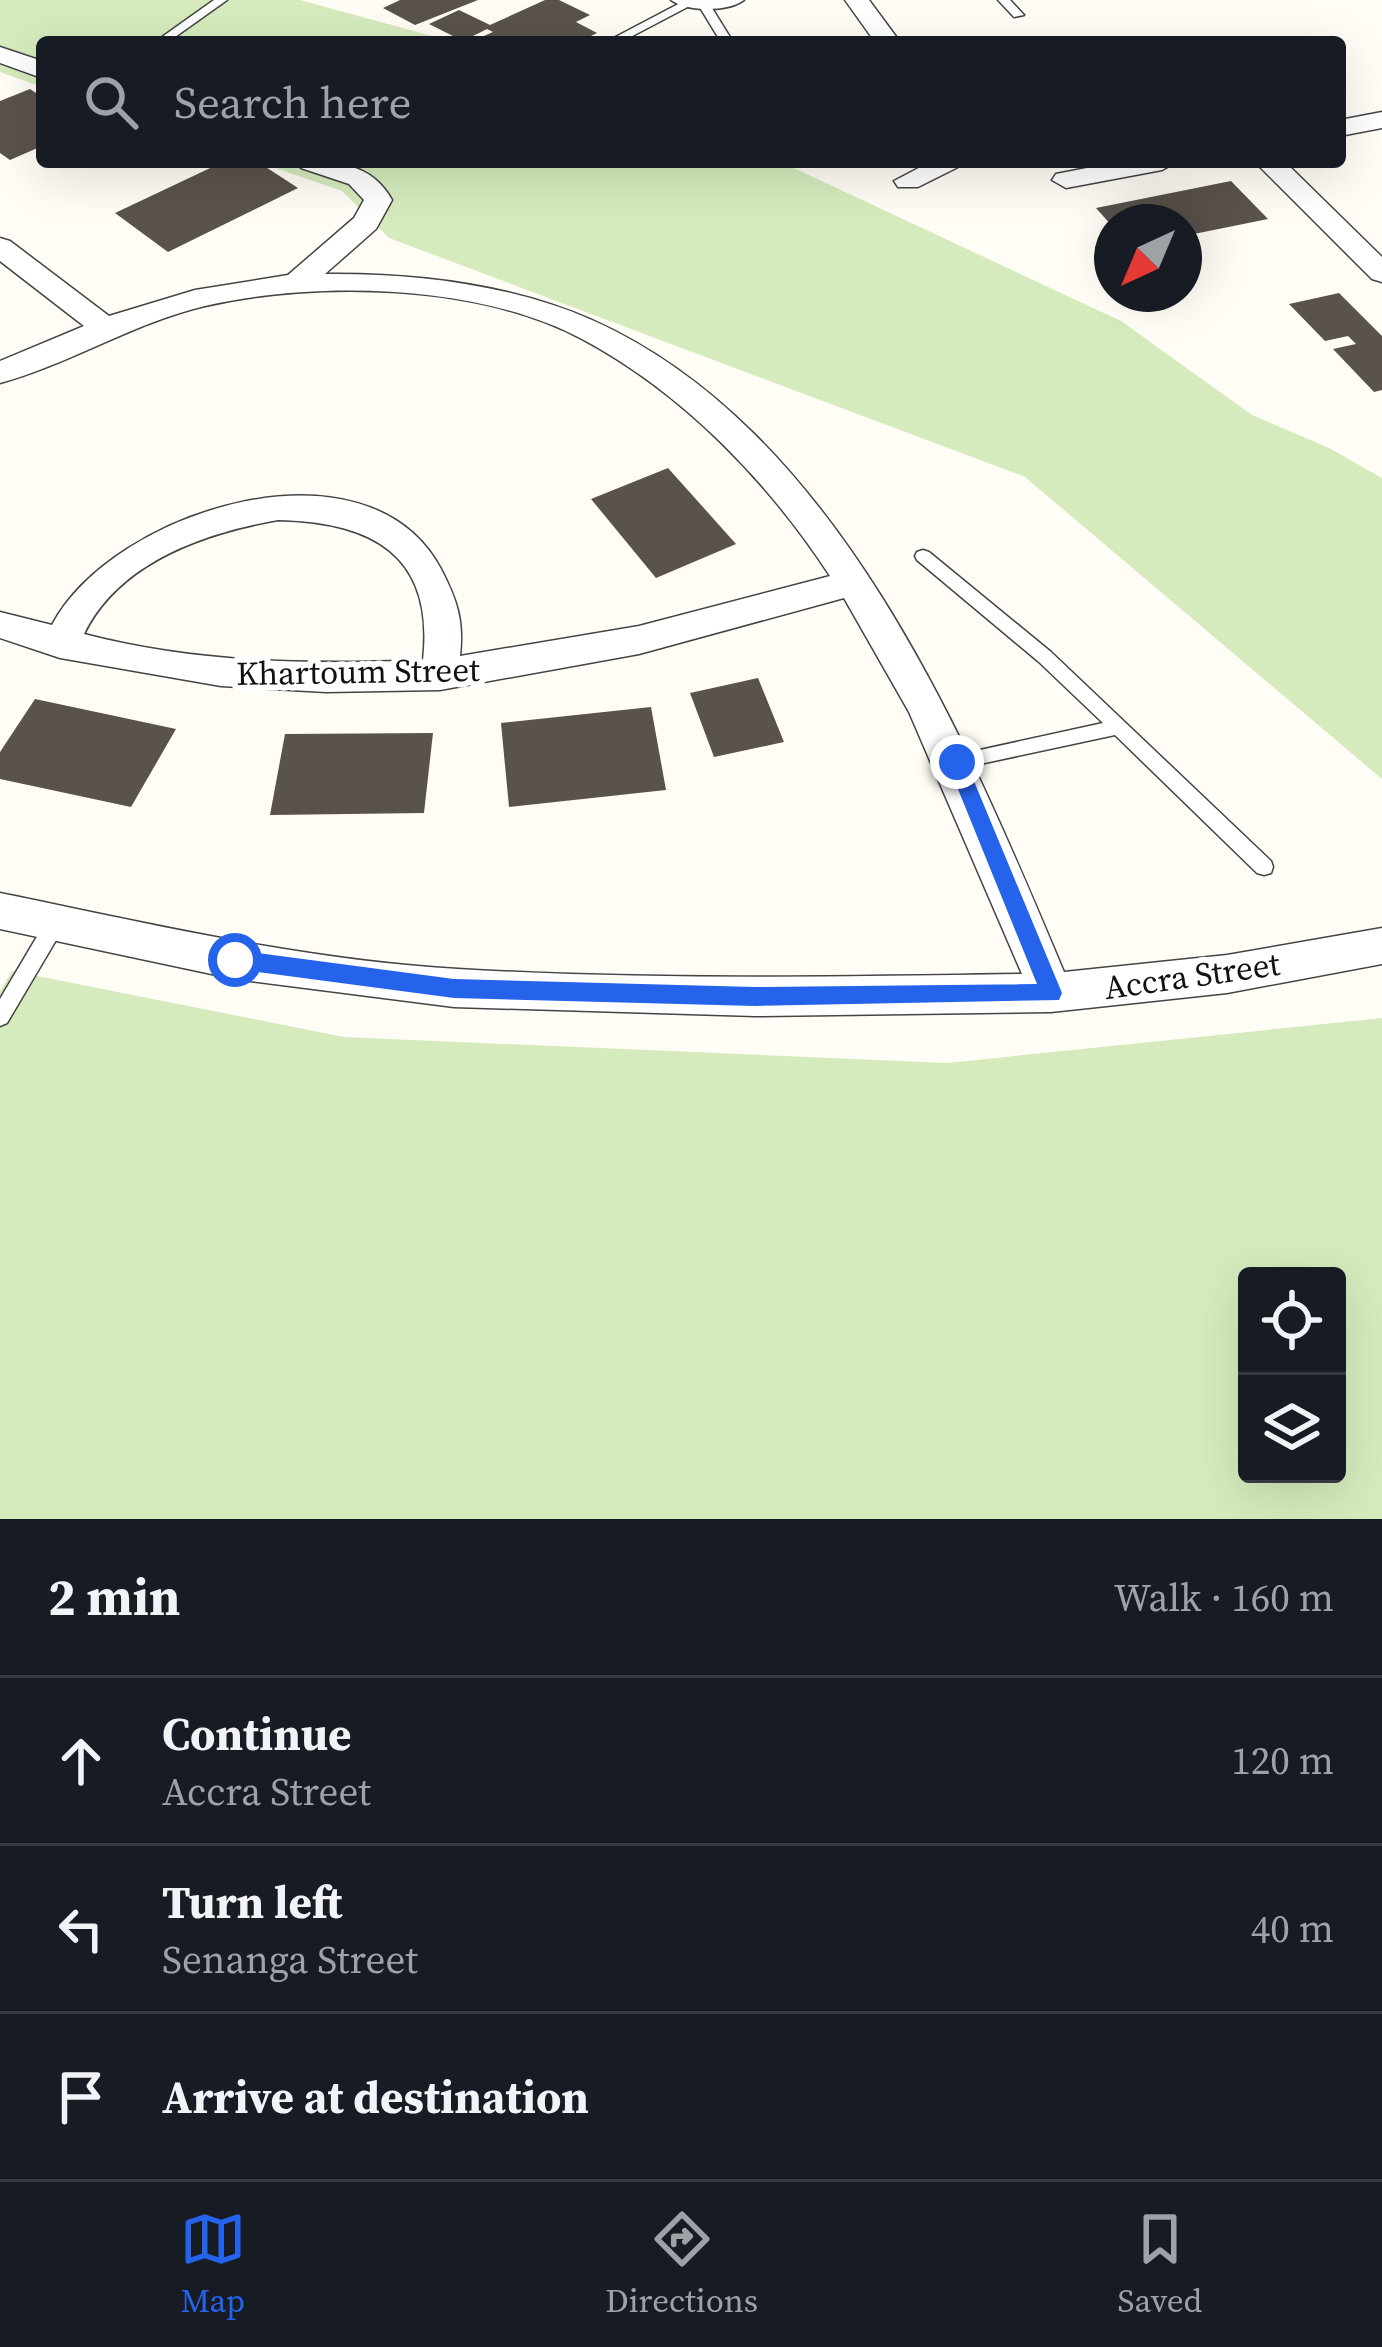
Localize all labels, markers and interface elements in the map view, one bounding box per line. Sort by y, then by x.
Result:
search box [36,36,1346,168]
icon: search [78,69,144,135]
text: Search here [174,71,411,133]
north arrow [1094,204,1202,312]
street label: Khartoum Street [236,647,480,696]
route end [930,735,984,789]
route start [208,933,262,987]
street label: Accra Street [1101,941,1283,1010]
map controls [1238,1267,1346,1483]
button: locate [1238,1267,1346,1375]
button: layers [1238,1375,1346,1483]
text: 2 min [48,1562,180,1632]
text: Walk · 160 m [1114,1571,1334,1624]
text: Continue [162,1703,351,1765]
icon: ahead [48,1728,114,1794]
text: 120 m [1231,1734,1334,1787]
text: Accra Street [162,1765,371,1818]
text: Turn left [162,1871,342,1933]
icon: left [48,1896,114,1962]
text: 40 m [1251,1902,1334,1955]
text: Senanga Street [162,1933,418,1986]
icon: arrive [48,2064,114,2130]
text: Arrive at destination [162,2066,589,2128]
tab: Map [180,2206,246,2323]
tab: Directions [605,2206,758,2323]
tab: Saved [1118,2206,1202,2323]

